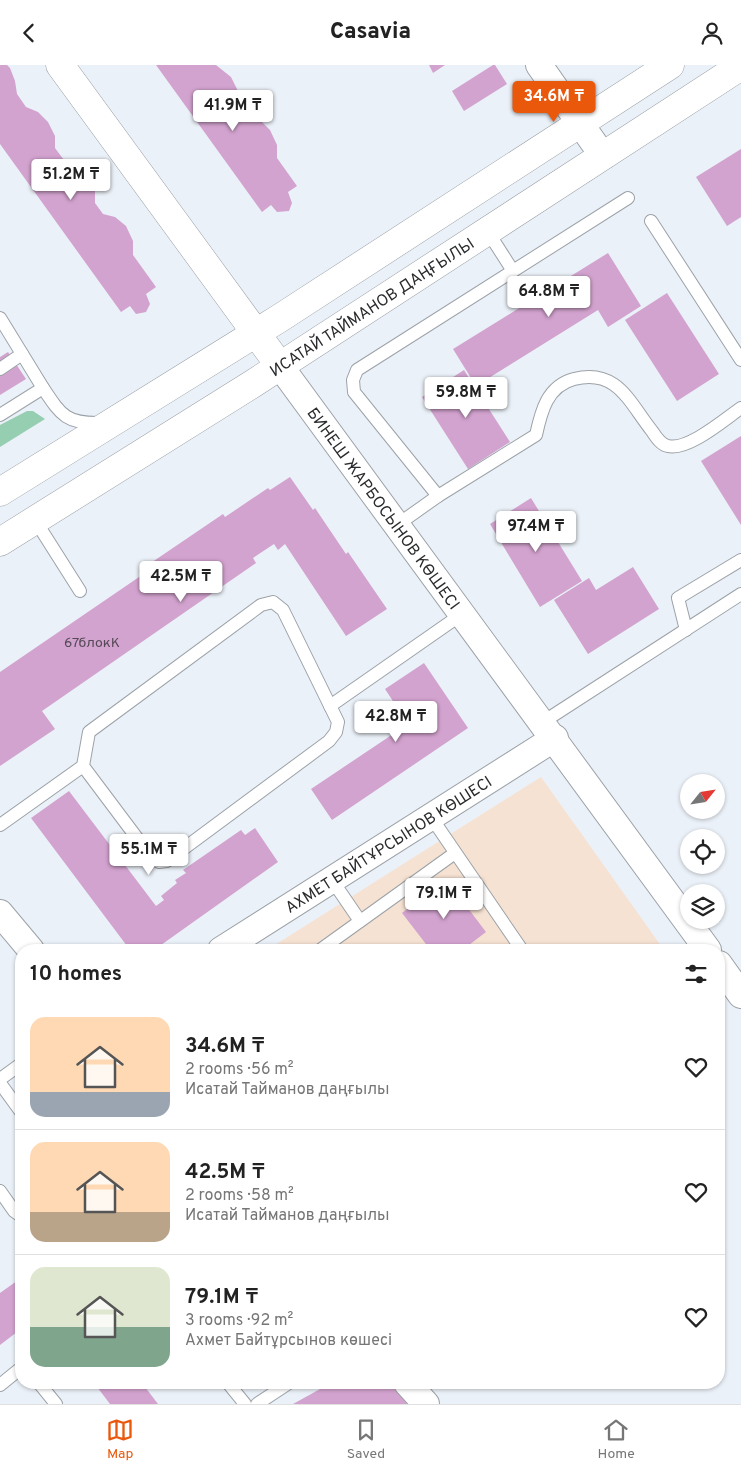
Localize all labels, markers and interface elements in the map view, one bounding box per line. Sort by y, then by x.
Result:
icon: back [15,19,43,47]
text: Casavia [330,19,411,46]
icon: person [698,19,726,47]
pin: 34.6M ₸ [508,80,600,123]
text: 34.6M ₸ [523,87,585,107]
pin: 41.9M ₸ [187,89,279,132]
text: 41.9M ₸ [204,96,262,116]
pin: 51.2M ₸ [25,159,117,201]
text: 51.2M ₸ [42,165,100,185]
street label: ИСАТАЙ ТАЙМАНОВ ДАҢҒЫЛЫ [267,234,479,382]
pin: 64.8M ₸ [503,275,595,318]
text: 64.8M ₸ [518,282,580,302]
pin: 59.8M ₸ [420,377,512,419]
text: 59.8M ₸ [436,383,496,403]
street label: БИНЕШ ЖАРБОСЫНОВ КӨШЕСІ [302,404,463,614]
pin: 97.4M ₸ [490,511,582,553]
text: 97.4M ₸ [507,517,565,537]
pin: 42.5M ₸ [135,561,227,603]
text: 42.5M ₸ [150,567,212,587]
house number: 67блокK [64,635,120,652]
pin: 42.8M ₸ [350,701,442,743]
text: 42.8M ₸ [365,707,427,727]
street label: АХМЕТ БАЙТҰРСЫНОВ КӨШЕСІ [282,773,496,919]
north arrow [680,774,725,819]
map controls [680,774,725,929]
button: locate [680,829,725,874]
pin: 55.1M ₸ [103,833,195,876]
text: 55.1M ₸ [120,840,178,860]
pin: 79.1M ₸ [398,877,490,920]
text: 79.1M ₸ [416,884,472,904]
button: layers [680,884,725,929]
icon: filters [682,960,710,988]
text: 10 homes [30,961,122,988]
text: 34.6M ₸ [185,1033,265,1060]
icon: home [70,1037,130,1097]
icon: heart [682,1053,710,1081]
text: 2 rooms · 56 m² [185,1060,294,1080]
text: Исатай Тайманов даңғылы [185,1080,390,1100]
text: 42.5M ₸ [185,1159,265,1186]
icon: home [70,1162,130,1222]
icon: heart [682,1178,710,1206]
text: 2 rooms · 58 m² [185,1186,294,1206]
text: Исатай Тайманов даңғылы [185,1206,390,1226]
text: 79.1M ₸ [185,1284,259,1311]
icon: home [70,1287,130,1347]
icon: heart [682,1303,710,1331]
text: 3 rooms · 92 m² [185,1311,293,1331]
text: Ахмет Байтұрсынов көшесі [185,1331,392,1351]
tab: Map [106,1416,134,1463]
tab: Saved [347,1416,385,1463]
tab: Home [598,1416,635,1463]

